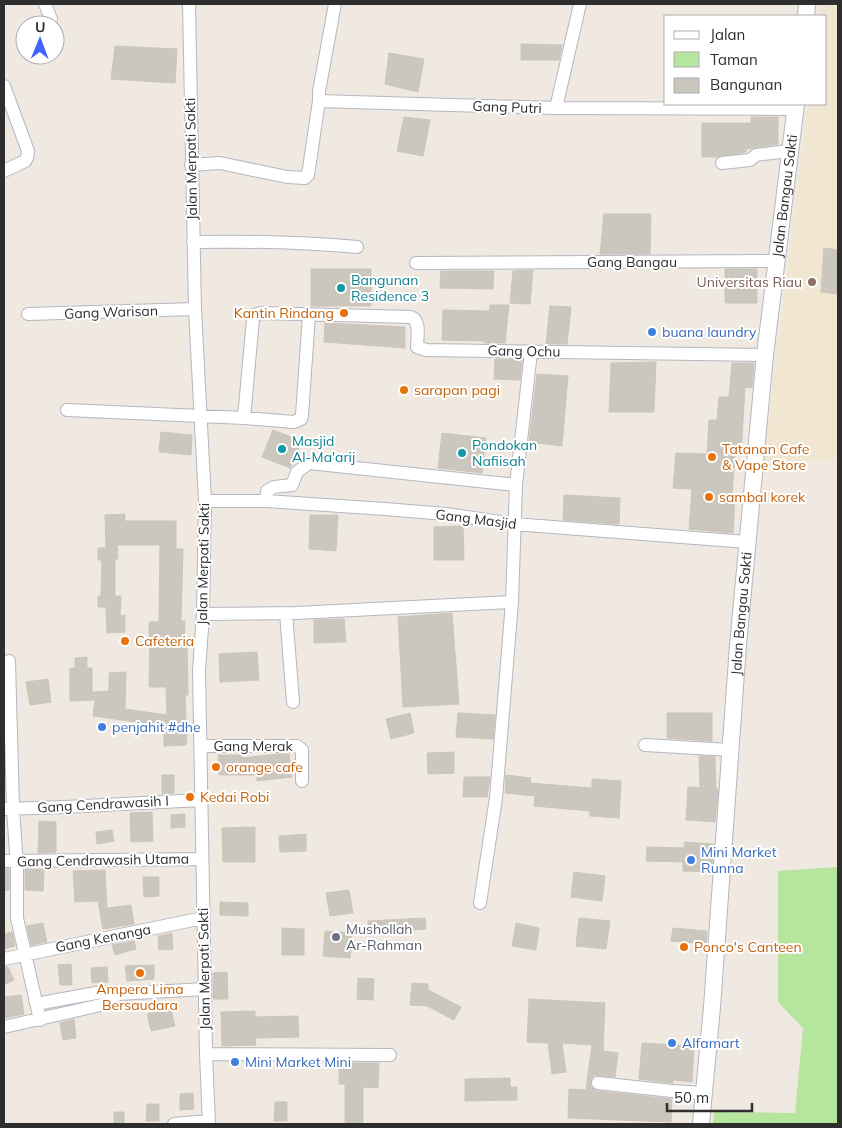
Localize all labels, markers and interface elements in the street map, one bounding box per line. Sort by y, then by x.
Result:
north arrow [15,15,65,65]
legend [664,15,827,105]
text: U [35,18,46,36]
text: Jalan [710,25,745,44]
text: Taman [710,50,758,69]
text: Bangunan [710,75,782,94]
street label: Gang Putri [472,97,542,117]
street label: Jalan Merpati Sakti [181,98,201,220]
street label: Jalan Bangau Sakti [768,133,801,258]
street label: Gang Bangau [587,253,677,271]
place label: Bangunan Residence 3 [351,271,429,305]
place label: Universitas Riau [697,273,802,291]
marker: Universitas Riau [806,276,818,288]
marker: Bangunan Residence 3 [335,282,347,294]
street label: Gang Warisan [64,301,158,323]
place label: Kantin Rindang [234,304,334,322]
marker: Kantin Rindang [338,307,350,319]
place label: buana laundry [662,323,757,341]
marker: buana laundry [646,326,658,338]
street label: Gang Ochu [487,341,561,361]
place label: sarapan pagi [414,381,500,399]
marker: sarapan pagi [398,384,410,396]
place label: Masjid Al-Ma'arij [292,432,355,466]
place label: Pondokan Nafiisah [472,436,537,470]
place label: Tatanan Cafe & Vape Store [722,440,809,474]
marker: Masjid Al-Ma'arij [276,443,288,455]
marker: Pondokan Nafiisah [456,447,468,459]
marker: Tatanan Cafe & Vape Store [706,451,718,463]
place label: sambal korek [719,488,806,506]
marker: sambal korek [703,491,715,503]
street label: Jalan Merpati Sakti [193,503,213,625]
street label: Gang Masjid [435,505,517,533]
street label: Jalan Bangau Sakti [727,551,756,676]
place label: Cafeteria [135,632,194,650]
marker: Cafeteria [119,635,131,647]
place label: penjahit #dhe [112,718,201,736]
marker: penjahit #dhe [96,721,108,733]
street label: Gang Merak [213,737,293,755]
place label: orange cafe [226,758,303,776]
marker: orange cafe [210,761,222,773]
place label: Kedai Robi [200,788,269,806]
marker: Kedai Robi [184,791,196,803]
street label: Gang Cendrawasih I [37,792,169,816]
place label: Mini Market Runna [701,843,777,877]
street label: Gang Cendrawasih Utama [17,849,189,871]
marker: Mini Market Runna [685,854,697,866]
street label: Jalan Merpati Sakti [194,908,214,1030]
street label: Gang Kenanga [54,920,152,956]
place label: Mushollah Ar-Rahman [346,920,422,954]
marker: Mushollah Ar-Rahman [330,931,342,943]
place label: Ponco's Canteen [694,938,802,956]
marker: Ponco's Canteen [678,941,690,953]
marker: Ampera Lima Bersaudara [134,967,146,979]
place label: Ampera Lima Bersaudara [96,980,184,1014]
place label: Alfamart [682,1034,740,1052]
marker: Alfamart [666,1037,678,1049]
place label: Mini Market Mini [245,1053,351,1071]
marker: Mini Market Mini [229,1056,241,1068]
scale bar [667,1080,752,1112]
text: 50 m [674,1088,709,1107]

